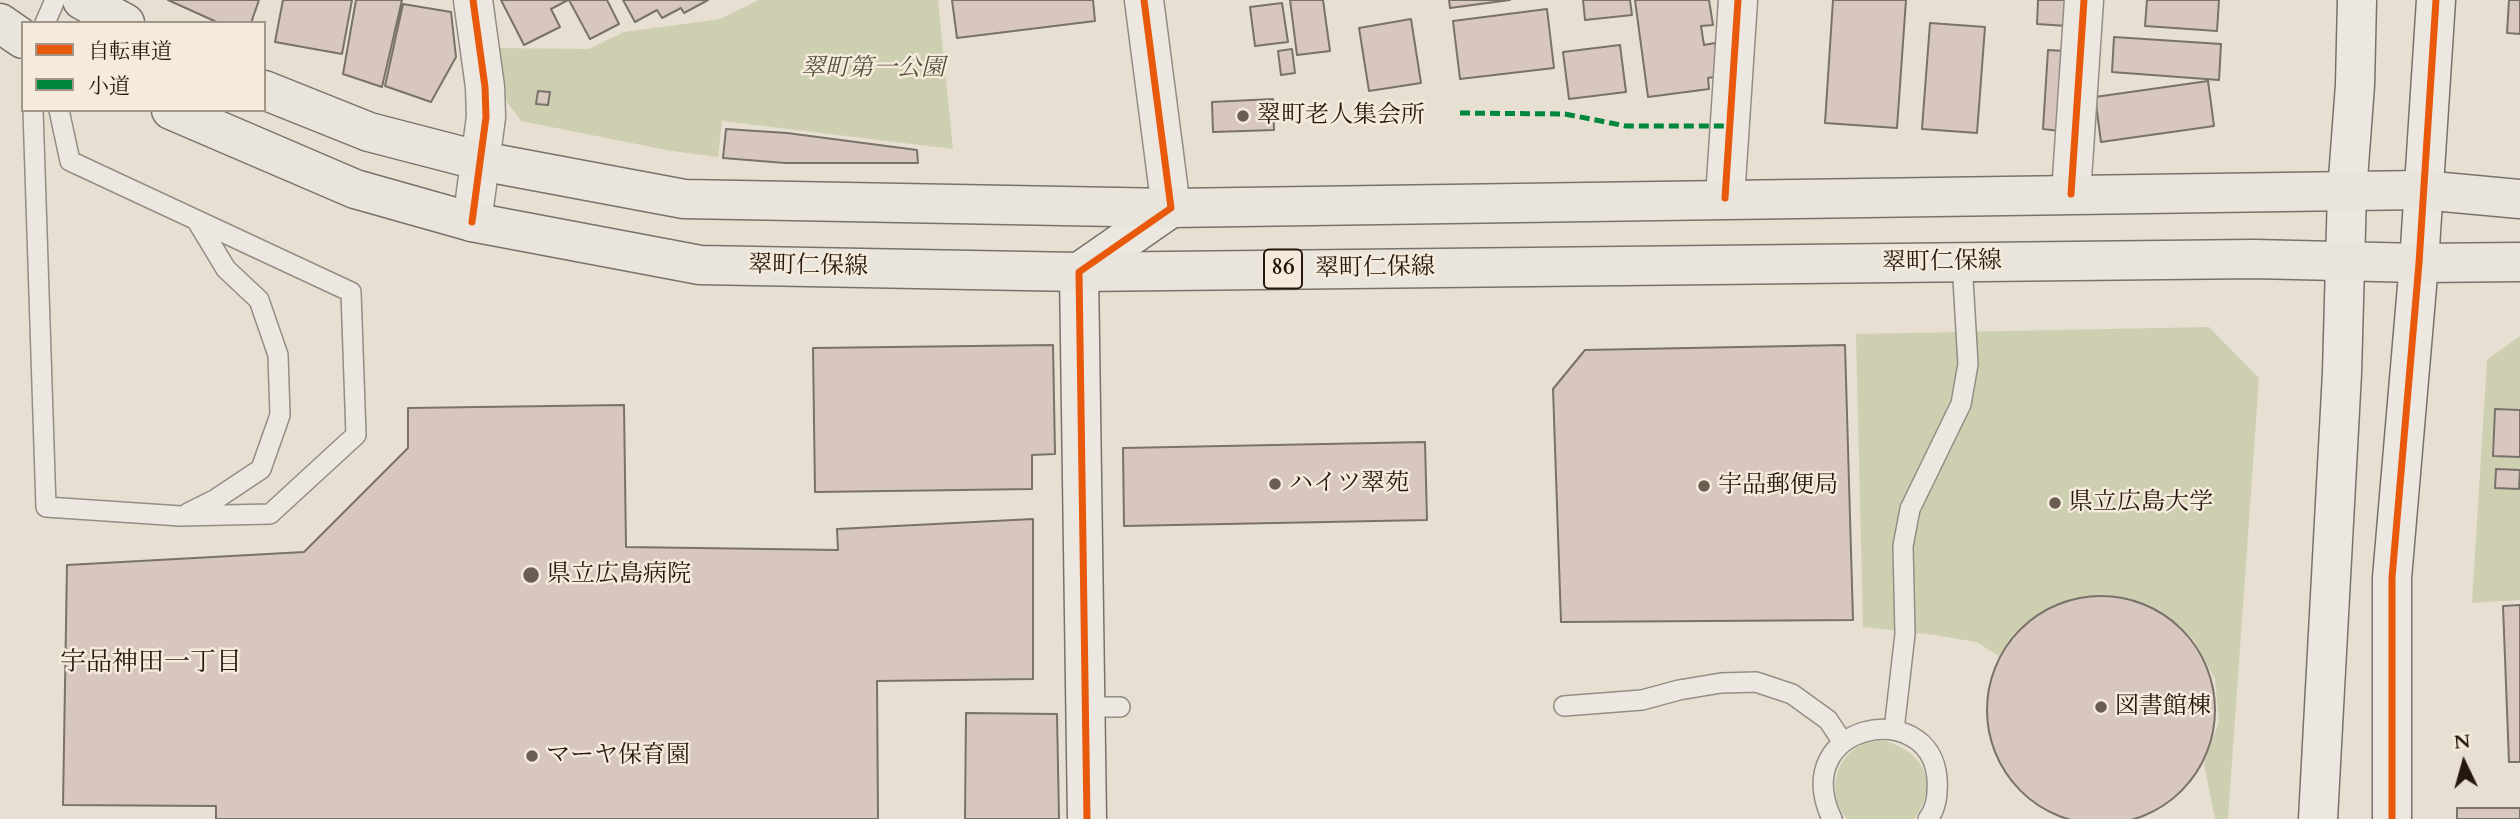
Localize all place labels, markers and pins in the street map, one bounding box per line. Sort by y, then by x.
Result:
place label: 翠町老人集会所 [1257,102,1425,130]
marker: 翠町老人集会所 [1235,108,1251,124]
place label: ハイツ翠苑 [1289,470,1409,498]
place label: 宇品郵便局 [1718,472,1838,500]
marker: ハイツ翠苑 [1267,476,1283,492]
marker: 宇品郵便局 [1696,478,1712,494]
place label: 県立広島大学 [2069,489,2213,517]
marker: 県立広島大学 [2047,495,2063,511]
place label: 県立広島病院 [547,561,691,589]
marker: 県立広島病院 [521,565,541,585]
place label: 図書館棟 [2115,693,2211,721]
marker: 図書館棟 [2093,699,2109,715]
place label: マーヤ保育園 [546,742,690,770]
marker: マーヤ保育園 [524,748,540,764]

